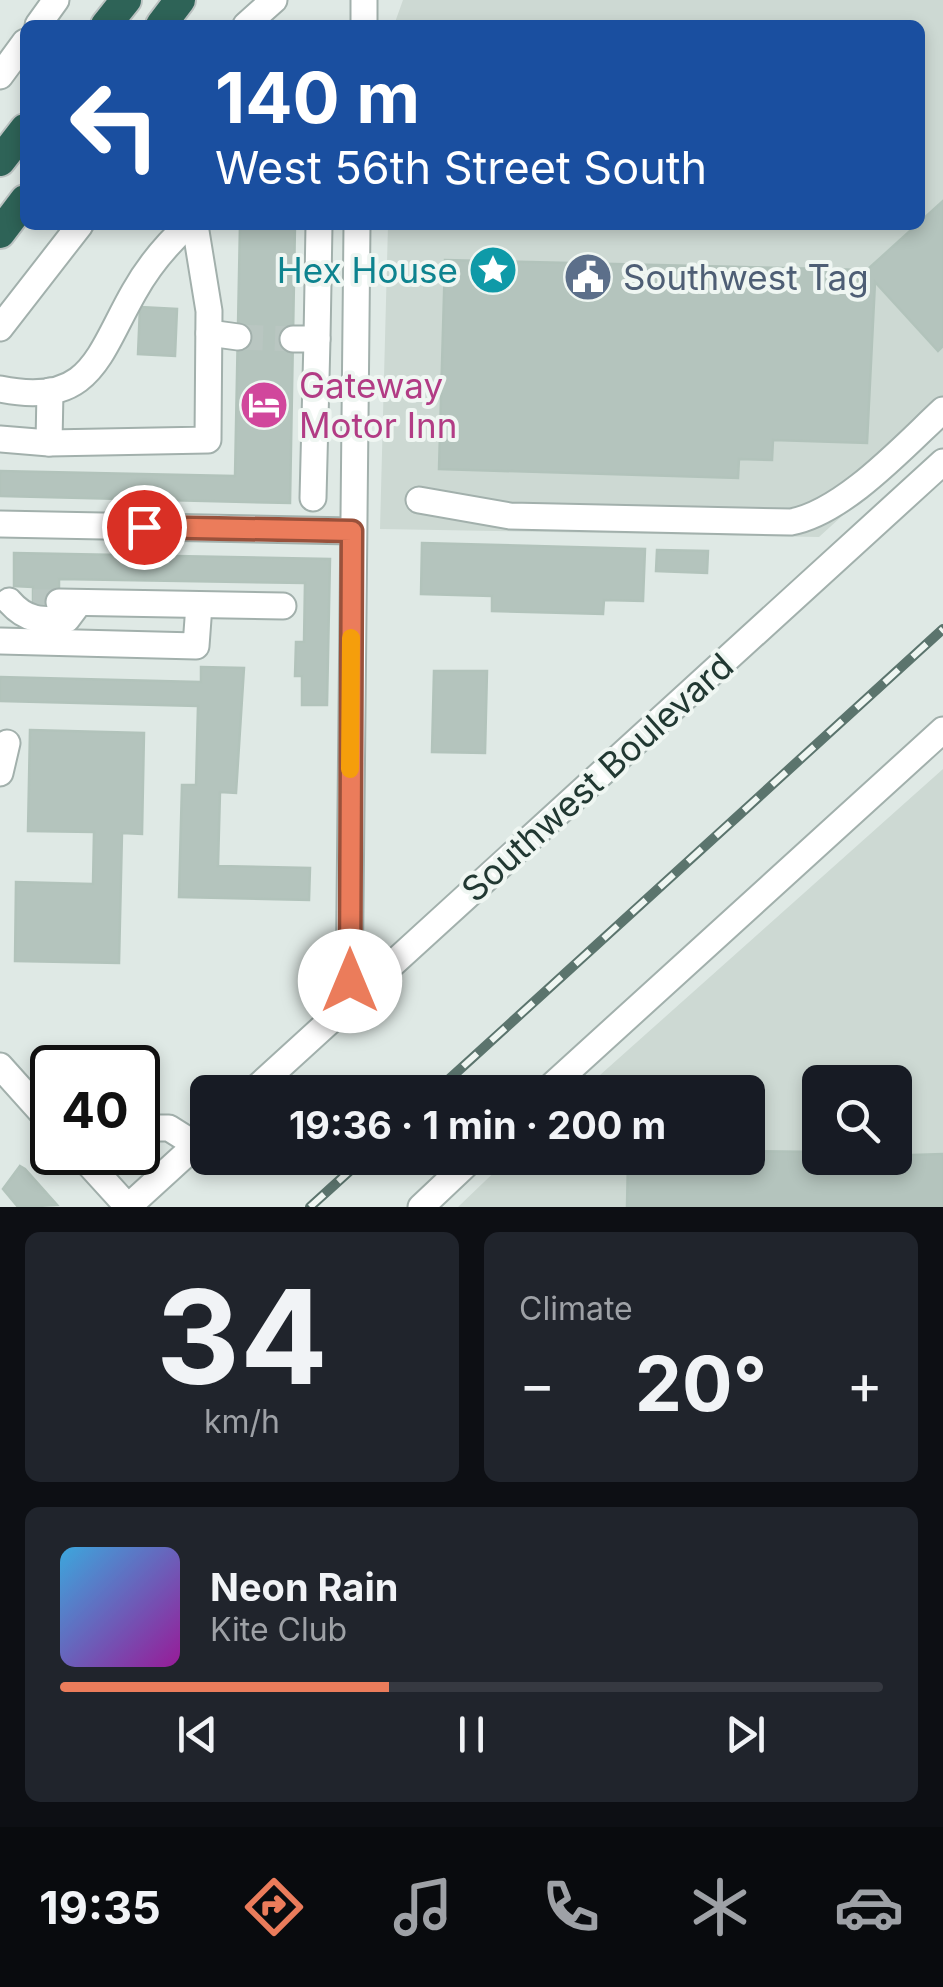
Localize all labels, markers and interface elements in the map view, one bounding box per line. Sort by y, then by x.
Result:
text: 140 m [215,55,420,140]
icon: left [50,60,180,190]
text: West 56th Street South [215,140,707,195]
place icon: Hex House [467,244,519,296]
place label: Hex House [277,249,458,291]
public building icon: Southwest Tag [562,251,614,303]
place label: Southwest Tag [623,256,869,298]
place label: Gateway Motor Inn [299,364,457,446]
hotel icon: Gateway Motor Inn [238,379,290,431]
pin [102,485,187,570]
icon: arrive [117,500,172,555]
street label: Southwest Boulevard [453,644,741,910]
position arrow [298,929,402,1033]
speed limit sign: 40 [30,1045,160,1175]
map controls [802,1065,912,1175]
button: search [802,1065,912,1175]
text: 19:36 · 1 min · 200 m [289,1102,666,1148]
text: 34 [156,1258,328,1415]
text: Climate [519,1289,633,1328]
text: 20° [635,1338,767,1429]
text: − [519,1351,555,1417]
text: + [847,1351,883,1417]
text: km/h [204,1402,280,1441]
text: Neon Rain [210,1564,398,1610]
text: Kite Club [210,1610,347,1649]
icon: previous [170,1707,225,1762]
icon: pause [444,1707,499,1762]
icon: next [718,1707,773,1762]
icon: directions [239,1872,309,1942]
icon: music [388,1872,458,1942]
icon: phone [536,1872,606,1942]
icon: climate [685,1872,755,1942]
icon: car [834,1872,904,1942]
text: 19:35 [39,1880,161,1935]

